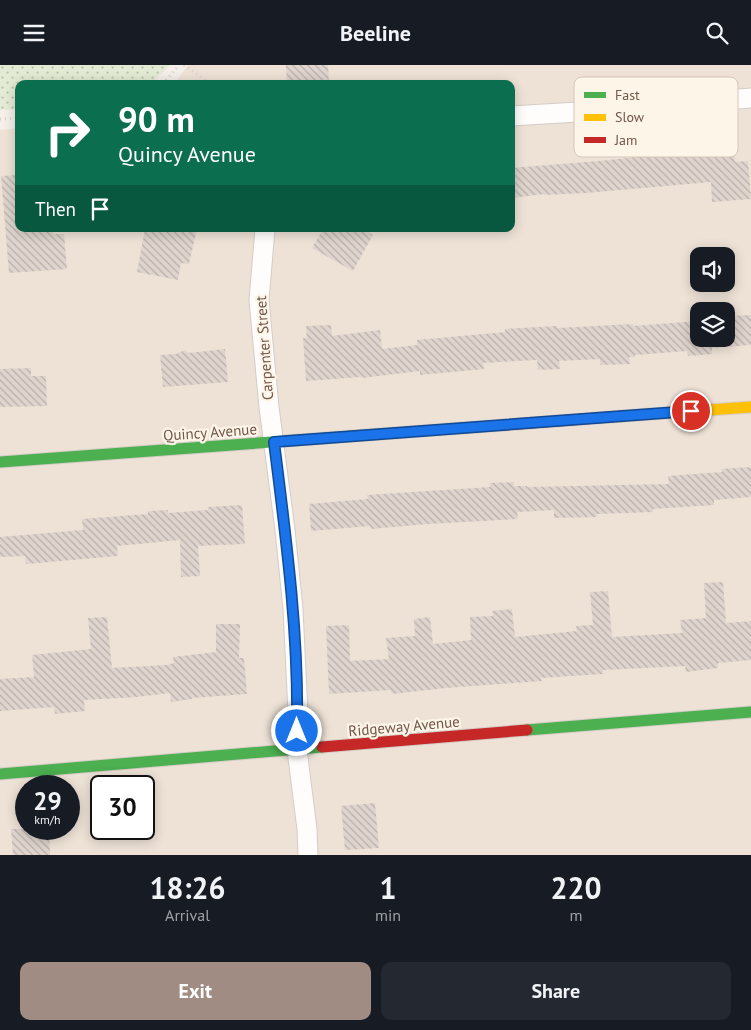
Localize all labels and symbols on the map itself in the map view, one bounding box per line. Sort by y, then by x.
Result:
legend [574,77,738,157]
text: Fast [615,86,640,104]
text: Slow [615,108,645,126]
text: Jam [614,131,637,149]
street label: Carpenter Street [251,295,277,401]
pin [670,390,712,432]
street label: Quincy Avenue [162,419,258,445]
position arrow [270,704,322,756]
street label: Ridgeway Avenue [347,712,461,740]
speed limit sign: 30 [90,775,155,840]

